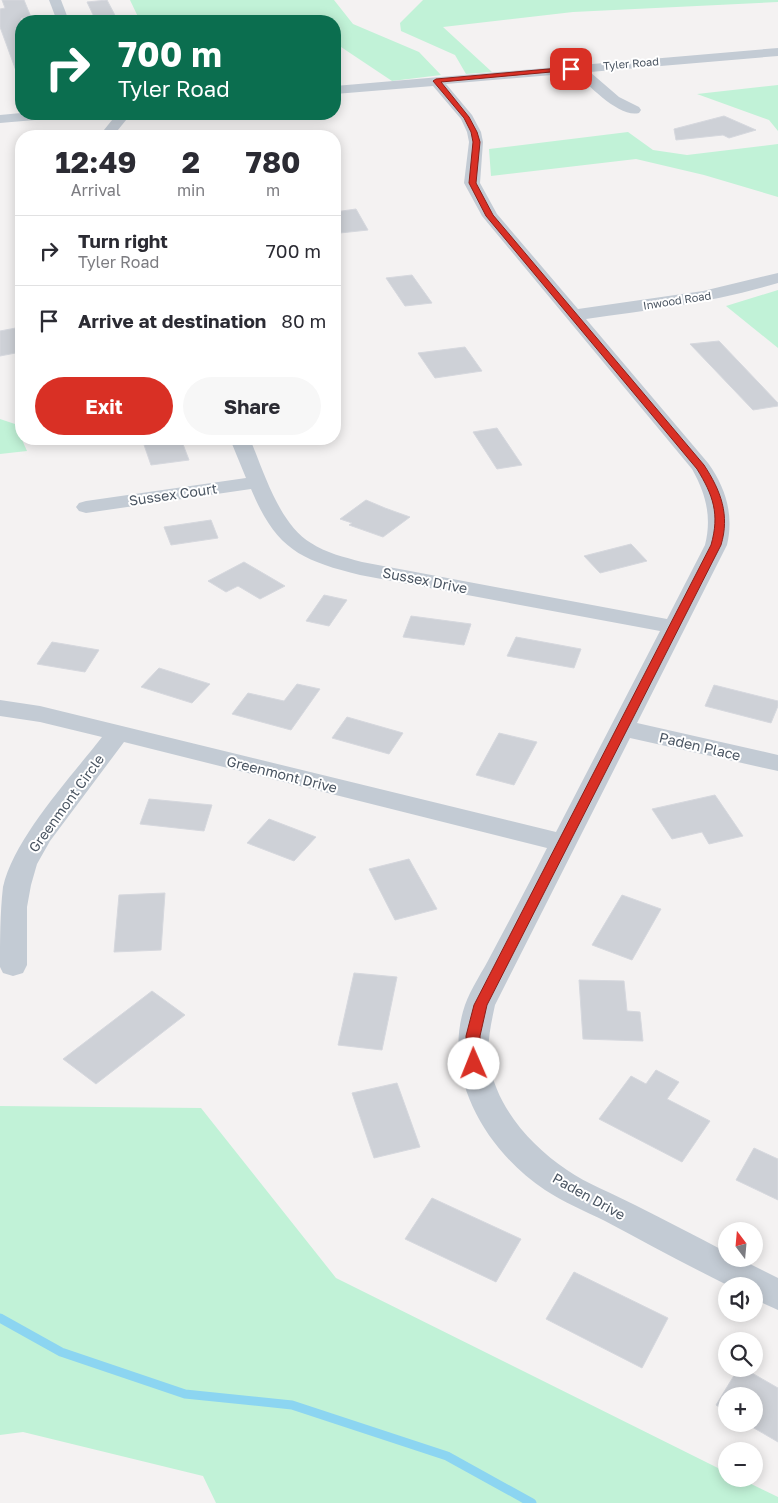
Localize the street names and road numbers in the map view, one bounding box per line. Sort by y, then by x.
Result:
street label: Tyler Road [603,54,659,72]
street label: Inwood Road [642,288,712,312]
street label: Sussex Court [128,479,218,509]
street label: Sussex Drive [381,563,469,597]
street label: Paden Place [658,728,742,764]
street label: Greenmont Circle [25,751,107,855]
street label: Greenmont Drive [225,752,339,796]
street label: Paden Drive [550,1169,628,1223]

